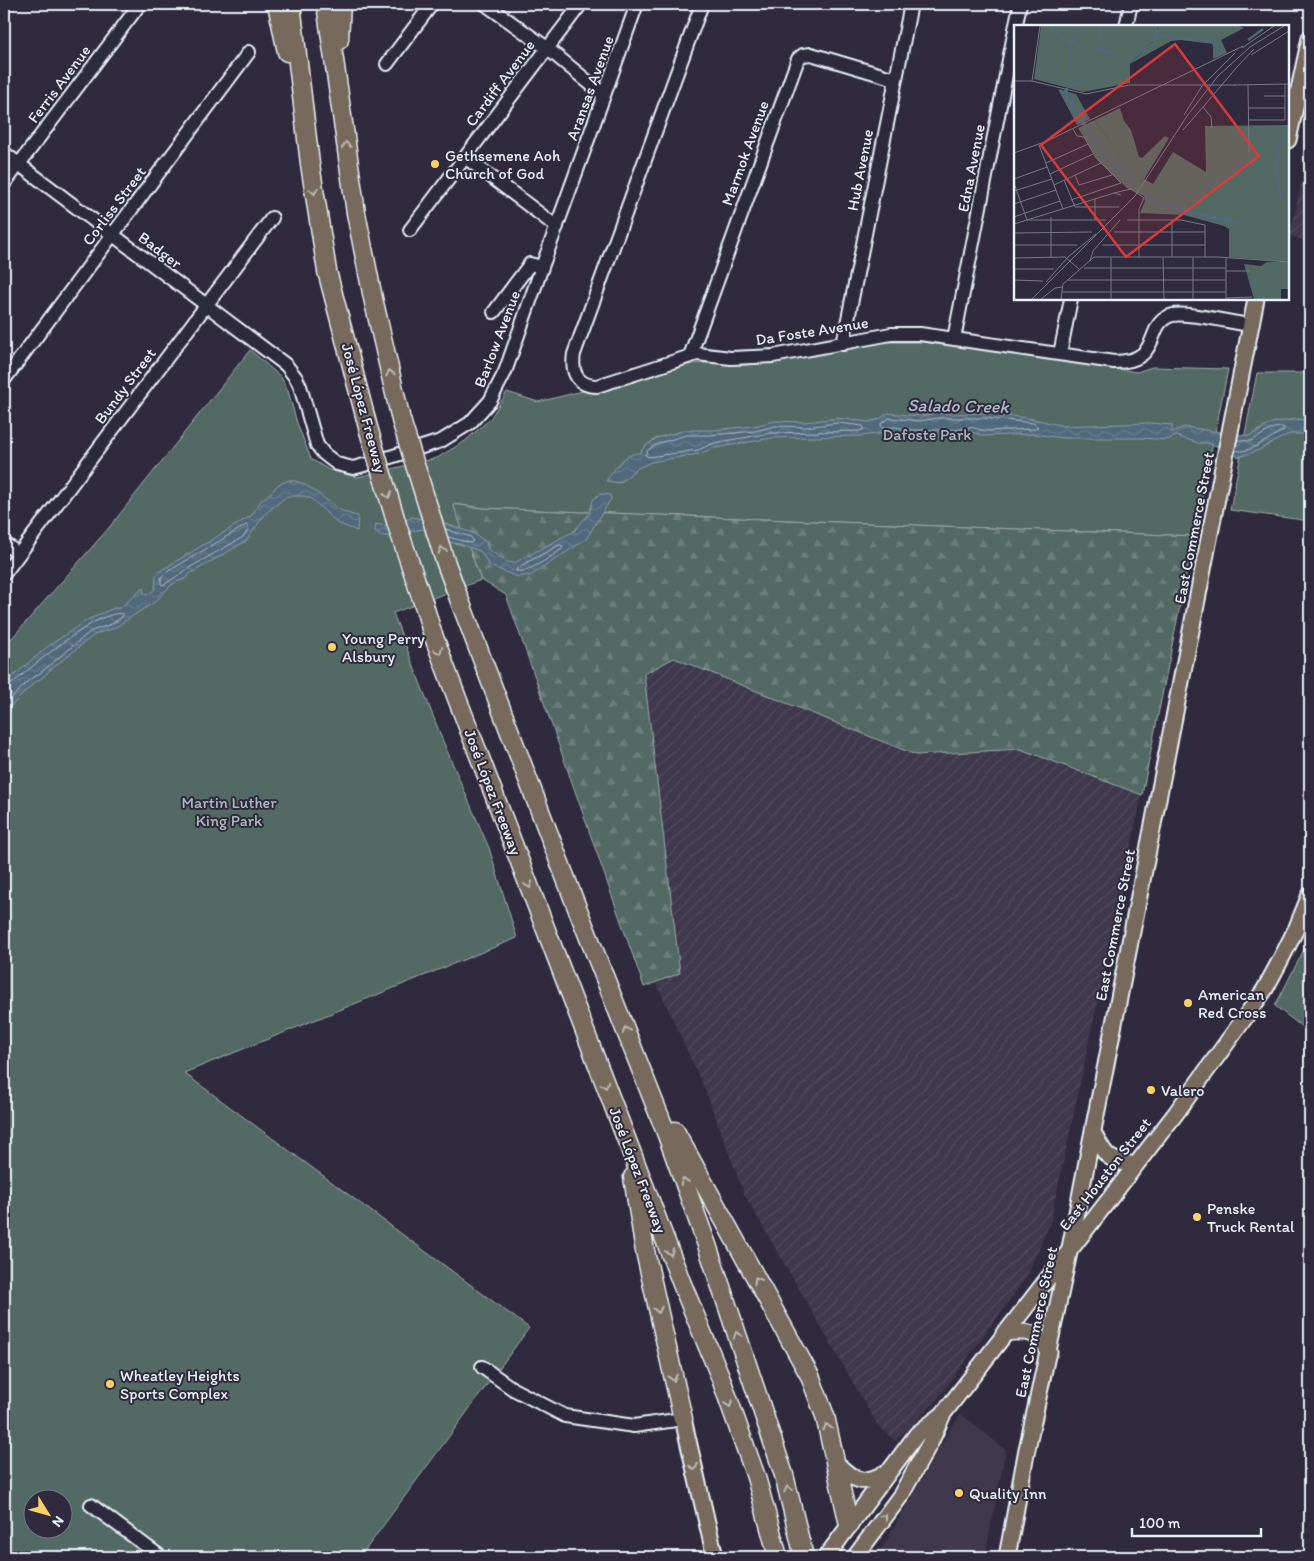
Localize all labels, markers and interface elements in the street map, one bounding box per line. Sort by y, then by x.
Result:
inset map [1014,25,1289,300]
street label: Aransas Avenue [562,33,618,143]
street label: Cardiff Avenue [461,36,539,130]
street label: Ferris Avenue [24,41,94,127]
street label: Marmok Avenue [717,98,773,208]
street label: Edna Avenue [953,123,989,213]
street label: Hub Avenue [843,128,877,212]
one-way arrow [342,140,352,149]
place label: Gethsemene Aoh Church of God [445,146,561,183]
marker: Gethsemene Aoh Church of God [429,158,441,170]
street label: Corliss Street [78,163,150,249]
one-way arrow [309,187,319,195]
street label: Badger [134,227,186,273]
street label: Barlow Avenue [470,288,524,390]
street label: Da Foste Avenue [754,313,870,349]
street label: José López Freeway [338,341,391,475]
street label: Bundy Street [90,344,160,428]
one-way arrow [385,368,396,377]
water label: Salado Creek [907,394,1011,418]
park label: Dafoste Park [883,425,971,444]
street label: East Commerce Street [1170,451,1218,605]
one-way arrow [383,490,393,498]
one-way arrow [437,547,447,555]
place label: Young Perry Alsbury [342,629,425,666]
marker: Young Perry Alsbury [326,641,338,653]
one-way arrow [433,646,443,655]
street label: José López Freeway [460,726,526,858]
park label: Martin Luther King Park [181,793,277,830]
street label: East Commerce Street [1091,848,1139,1002]
one-way arrow [523,880,533,888]
place label: American Red Cross [1198,985,1266,1022]
marker: American Red Cross [1182,997,1194,1009]
one-way arrow [621,1026,631,1034]
one-way arrow [600,1081,610,1089]
place label: Valero [1161,1081,1204,1100]
marker: Valero [1145,1084,1157,1096]
street label: José López Freeway [605,1104,671,1236]
street label: East Houston Street [1055,1114,1155,1234]
one-way arrow [680,1177,690,1186]
place label: Penske Truck Rental [1207,1199,1295,1236]
marker: Penske Truck Rental [1191,1211,1203,1223]
street label: East Commerce Street [1011,1245,1061,1399]
one-way arrow [664,1248,674,1256]
one-way arrow [754,1277,764,1286]
one-way arrow [652,1306,663,1314]
one-way arrow [733,1331,743,1340]
place label: Wheatley Heights Sports Complex [120,1366,240,1403]
one-way arrow [668,1373,678,1382]
marker: Wheatley Heights Sports Complex [104,1378,116,1390]
one-way arrow [724,1399,734,1407]
one-way arrow [822,1422,833,1431]
one-way arrow [688,1462,699,1471]
place label: Quality Inn [969,1484,1047,1503]
one-way arrow [783,1485,794,1494]
marker: Quality Inn [953,1487,965,1499]
north arrow [22,1488,72,1538]
scale bar [1132,1506,1260,1538]
text: N [48,1513,68,1530]
one-way arrow [878,1514,888,1523]
text: 100 m [1139,1514,1181,1532]

